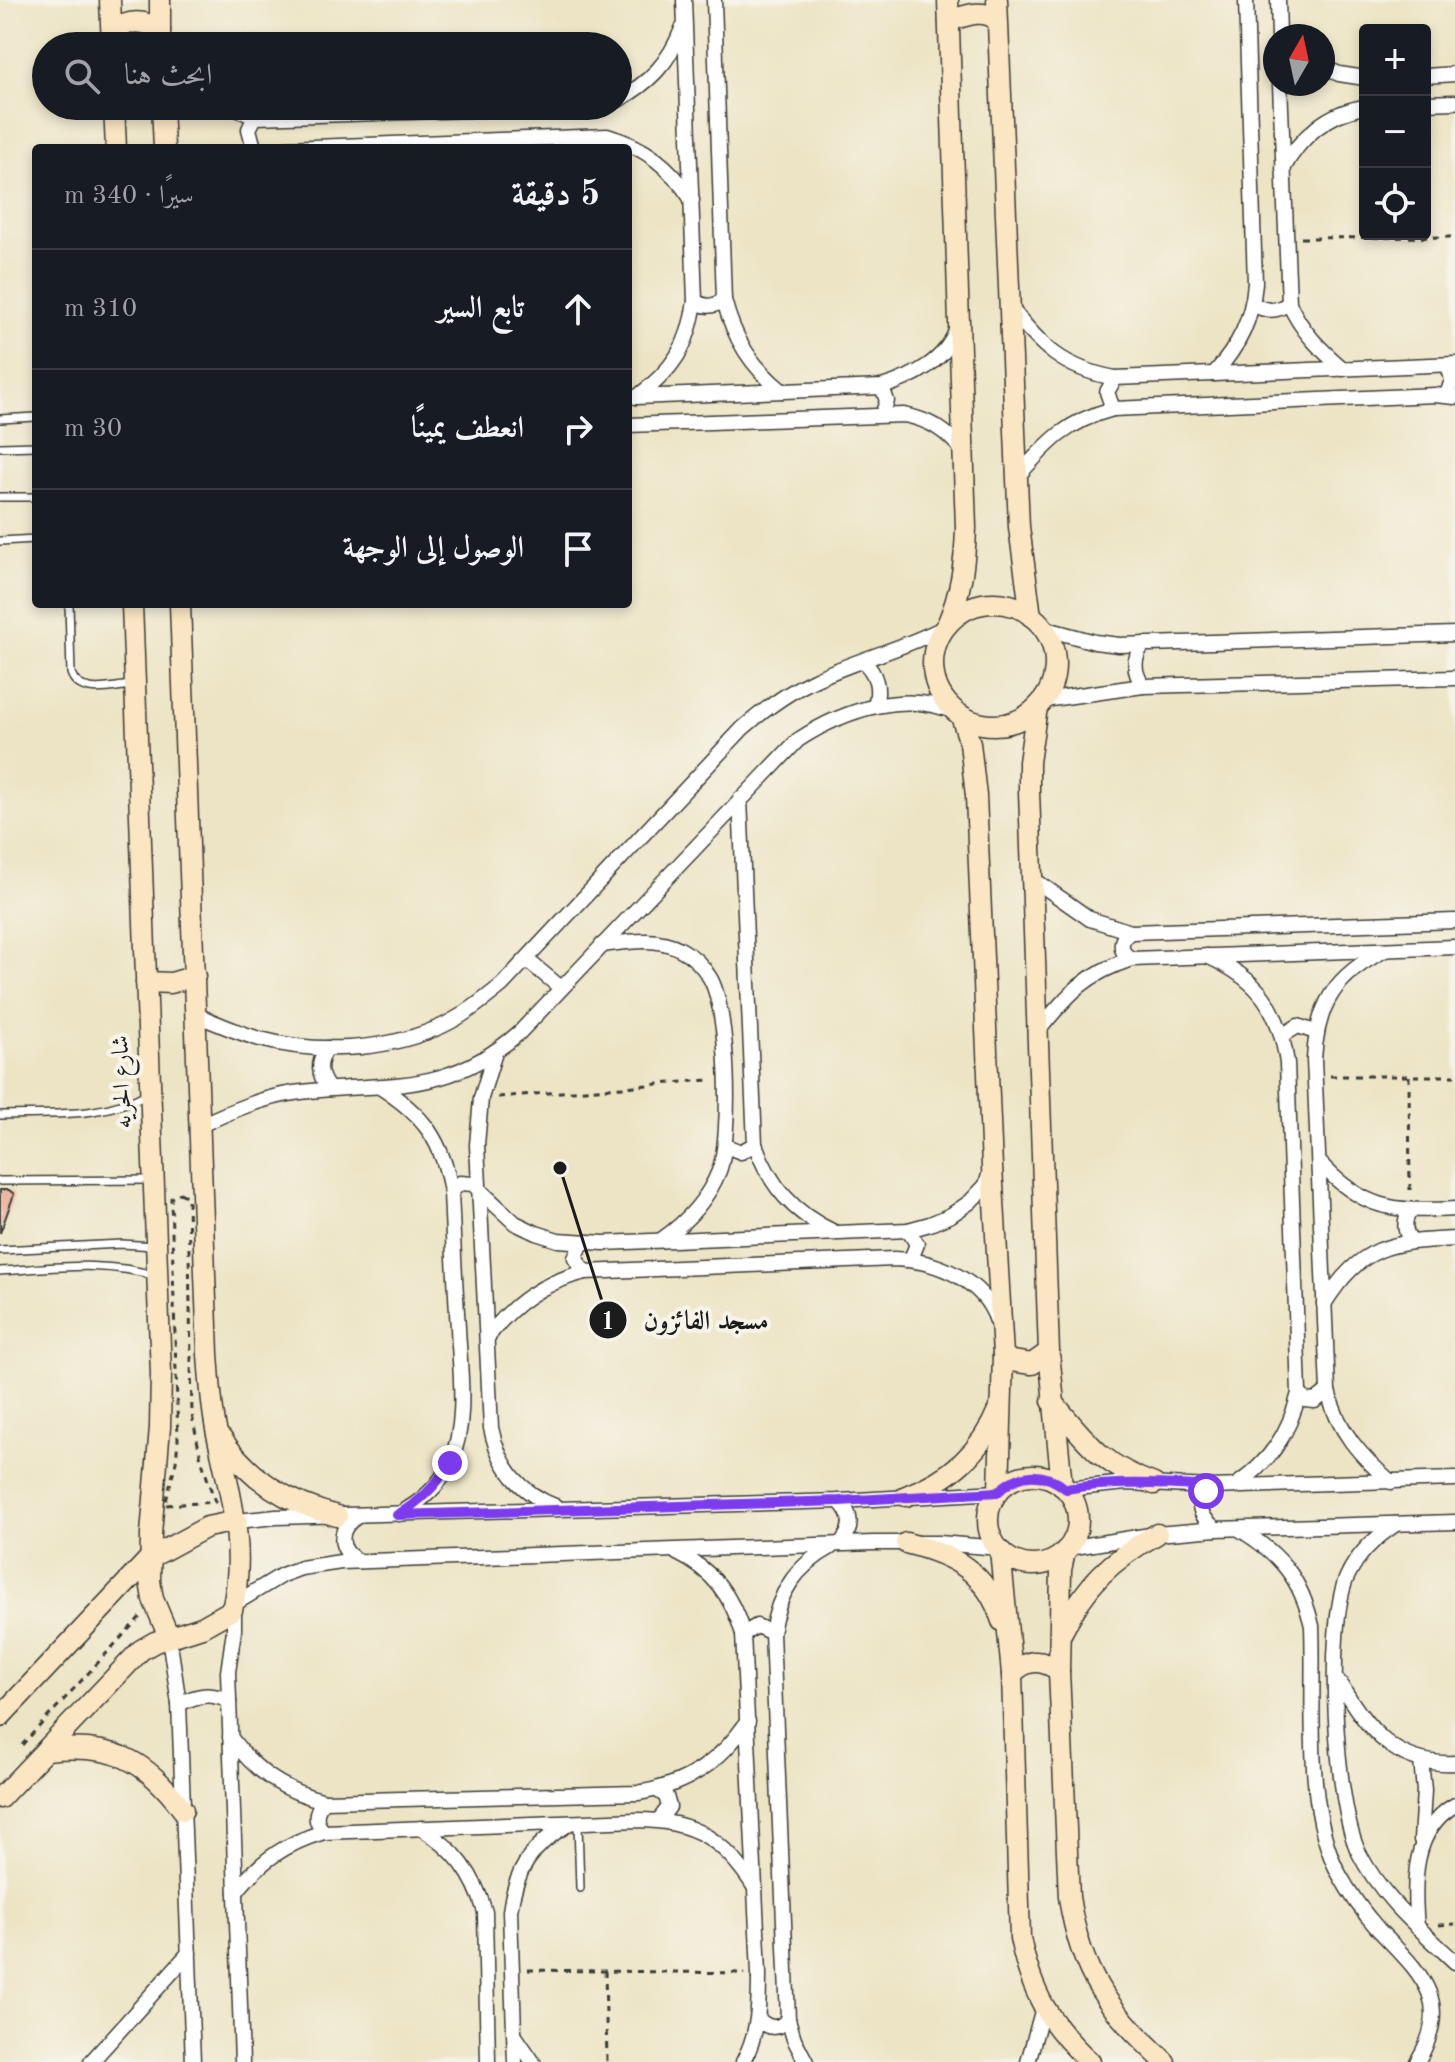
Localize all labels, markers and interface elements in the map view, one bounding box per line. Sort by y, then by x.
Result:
north arrow [1263,24,1335,96]
map controls [1359,24,1431,240]
button: + [1359,24,1431,96]
search box [32,32,632,120]
icon: search [60,54,104,98]
text: ابحث هنا [124,61,212,91]
button: − [1359,96,1431,168]
button: locate [1359,168,1431,240]
text: 5 دقيقة [511,178,600,212]
text: سيرًا · 340 m [64,183,194,209]
icon: ahead [556,287,600,331]
text: تابع السير [437,294,524,324]
text: 310 m [64,296,137,322]
icon: right [556,407,600,451]
text: انعطف يمينًا [411,414,524,444]
text: 30 m [64,416,122,442]
icon: arrive [556,527,600,571]
text: الوصول إلى الوجهة [343,534,524,564]
street label: شارع الحريه [109,1035,143,1129]
callout: مسجد الفائزون [588,1295,785,1345]
text: مسجد الفائزون [643,1308,769,1336]
text: 1 [601,1311,615,1335]
route end [432,1445,468,1481]
route start [1188,1473,1224,1509]

